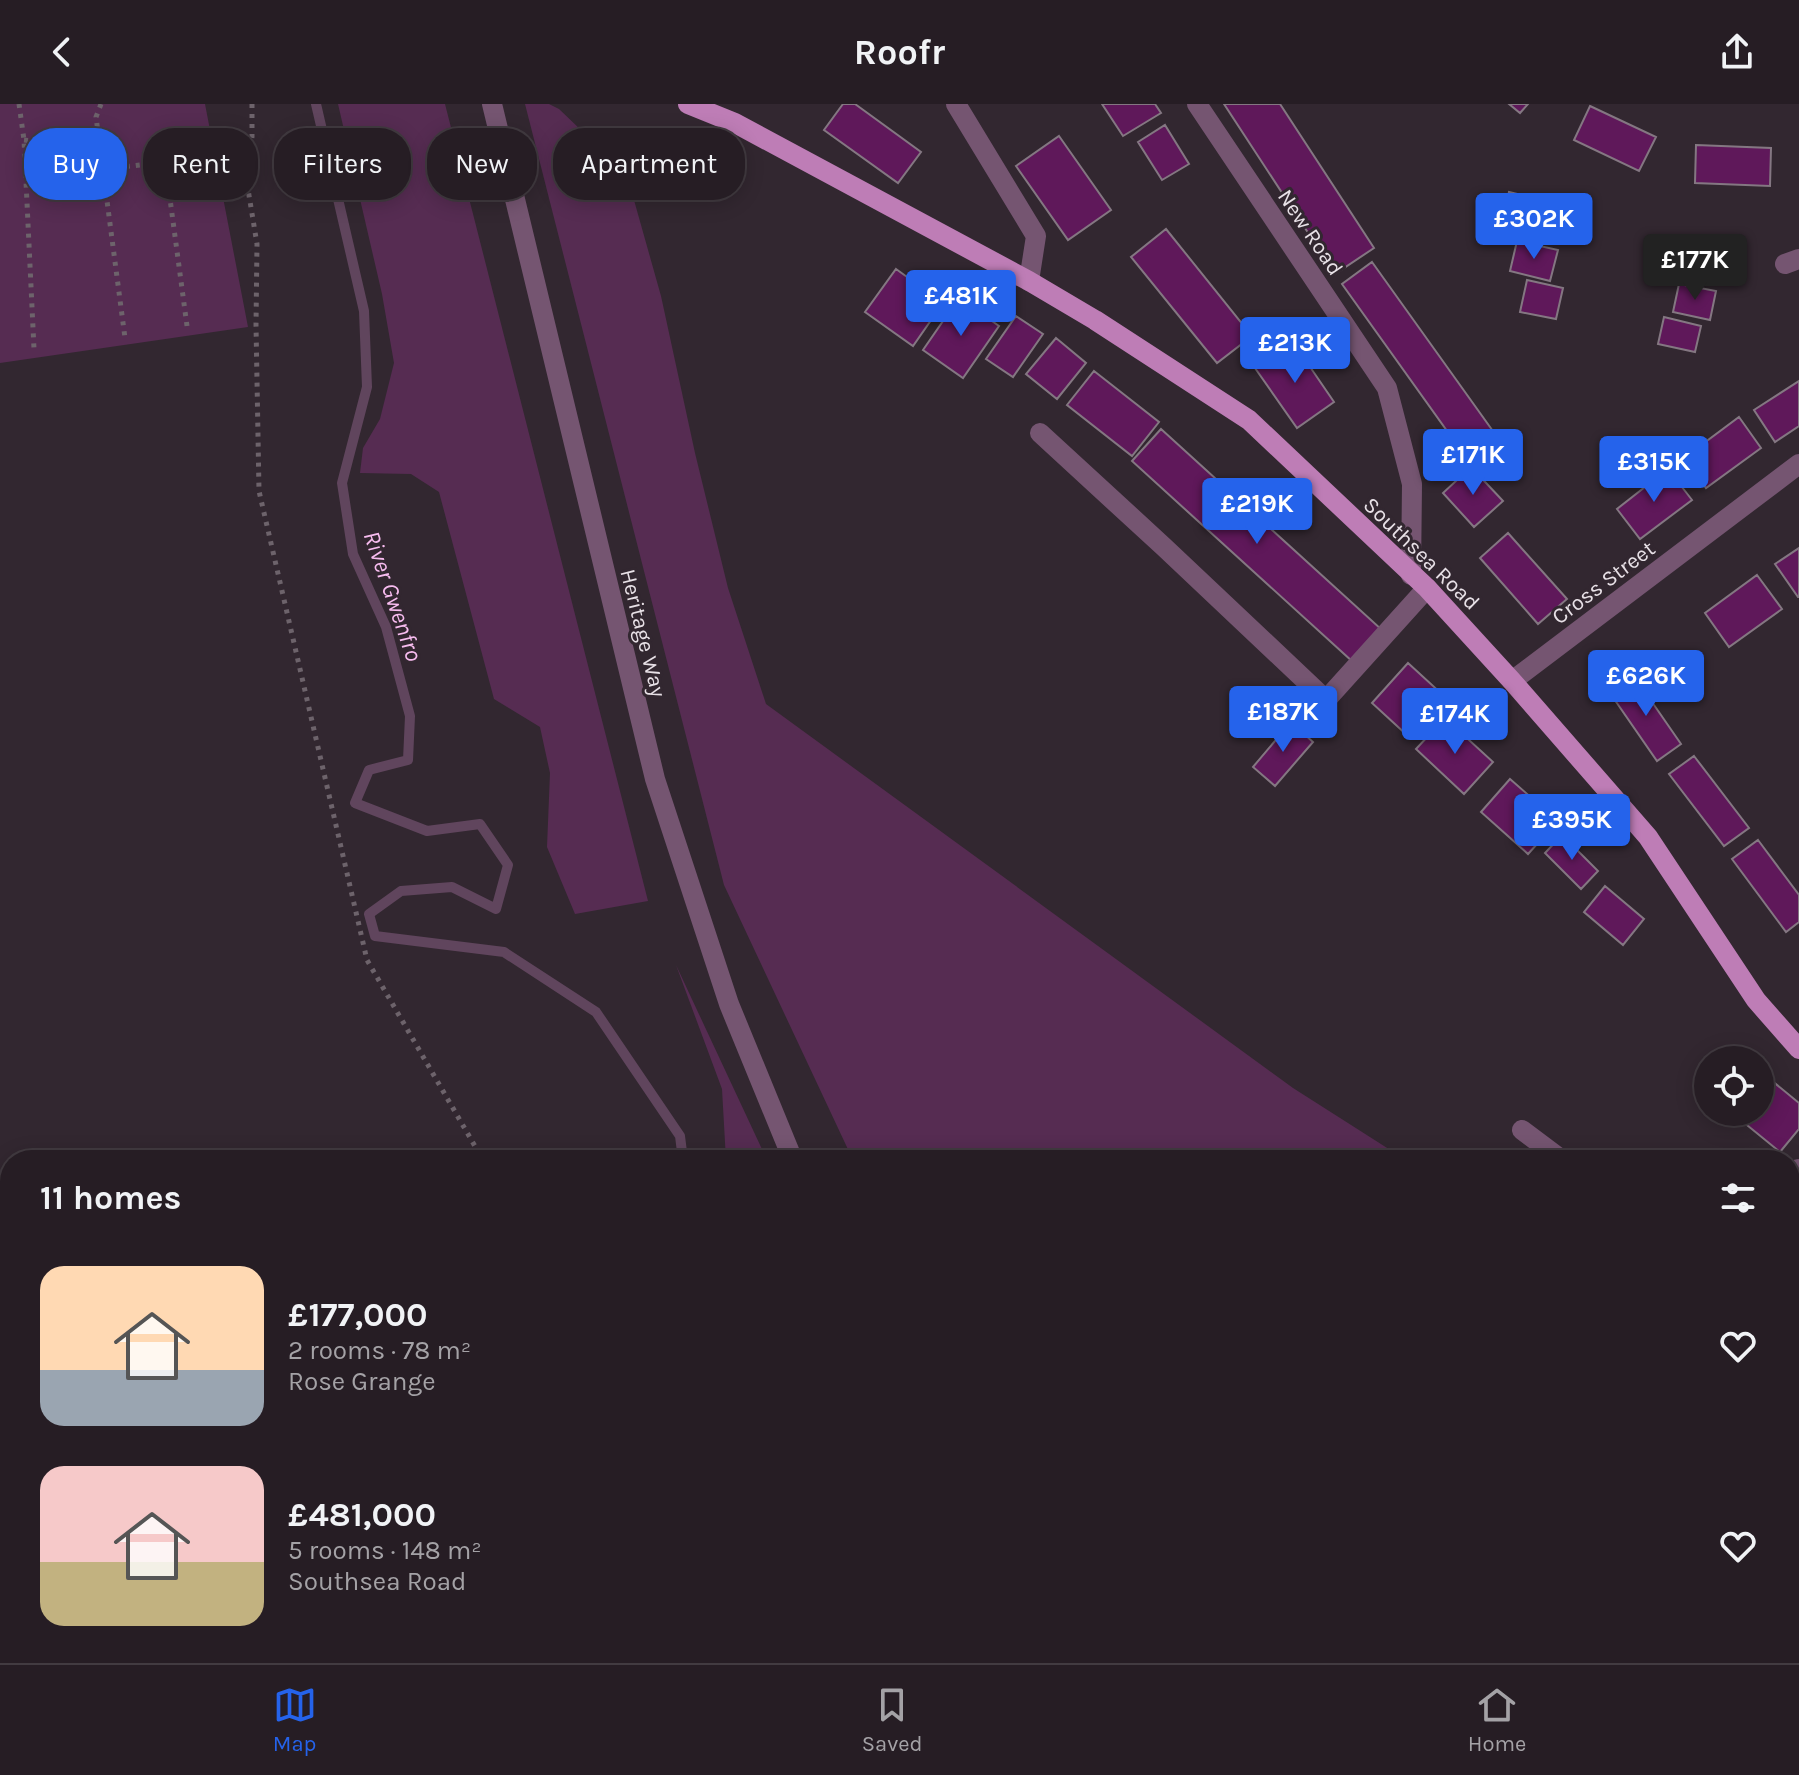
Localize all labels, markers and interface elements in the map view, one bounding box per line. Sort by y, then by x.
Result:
icon: back [40,30,84,74]
icon: share [1715,30,1759,74]
text: Roofr [854,31,945,73]
chip: Buy [24,128,127,200]
chip: Rent [143,128,258,200]
chip: Filters [274,128,411,200]
chip: New [427,128,537,200]
chip: Apartment [553,128,745,200]
street label: New Road [1272,185,1348,281]
pin: £302K [1478,193,1590,261]
text: £302K [1494,203,1575,234]
pin: £177K [1639,234,1751,302]
text: £177K [1661,244,1729,275]
pin: £481K [905,270,1017,338]
text: £481K [924,280,998,311]
pin: £213K [1239,317,1351,385]
text: £213K [1258,327,1332,358]
pin: £171K [1417,429,1529,497]
pin: £315K [1598,436,1710,504]
text: £171K [1441,439,1505,470]
text: £315K [1617,446,1691,477]
pin: £219K [1201,478,1313,546]
text: £219K [1220,488,1294,519]
street label: Southsea Road [1358,492,1485,616]
water label: River Gwenfro [358,527,428,665]
street label: Cross Street [1547,536,1660,630]
street label: Heritage Way [615,566,672,700]
pin: £626K [1590,650,1702,718]
text: £626K [1606,660,1686,691]
pin: £187K [1227,686,1339,754]
pin: £174K [1399,688,1511,756]
text: £187K [1247,696,1319,727]
text: £174K [1420,698,1490,729]
pin: £395K [1516,794,1628,862]
text: £395K [1532,804,1612,835]
map controls [1694,1046,1774,1126]
button: locate [1694,1046,1774,1126]
icon: filters [1716,1176,1760,1220]
text: 11 homes [40,1178,182,1218]
text: £177,000 [288,1295,428,1335]
icon: home [104,1298,200,1394]
icon: heart [1716,1324,1760,1368]
text: 2 rooms · 78 m² [288,1335,471,1366]
text: Rose Grange [288,1366,436,1397]
text: £481,000 [288,1495,436,1535]
icon: home [104,1498,200,1594]
icon: heart [1716,1524,1760,1568]
text: 5 rooms · 148 m² [288,1535,482,1566]
text: Southsea Road [288,1566,467,1597]
tab: Map [273,1683,317,1757]
tab: Saved [862,1683,923,1757]
tab: Home [1468,1683,1526,1757]

